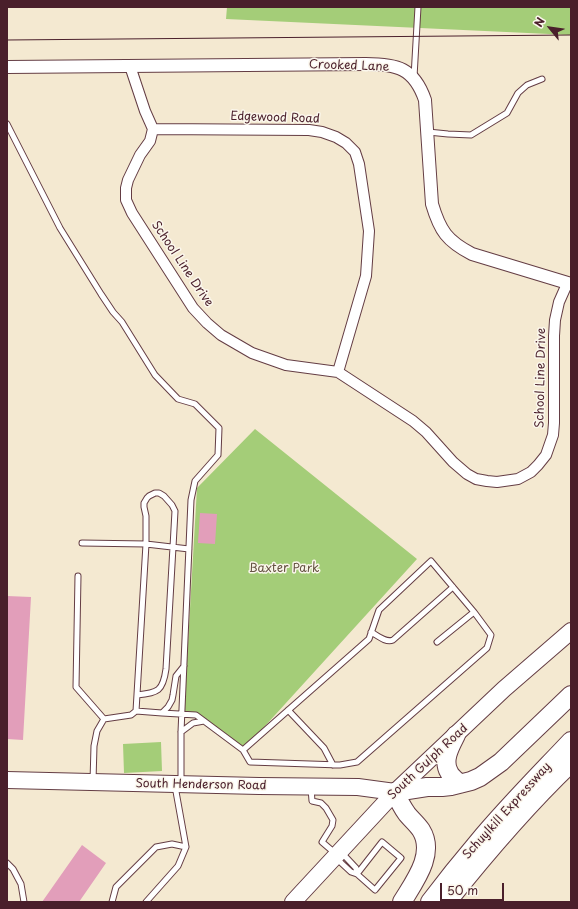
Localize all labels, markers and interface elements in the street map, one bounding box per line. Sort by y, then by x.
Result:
north arrow [530,8,570,48]
text: N [530,14,549,30]
street label: Crooked Lane [309,57,389,75]
street label: Edgewood Road [230,109,320,127]
street label: School Line Drive [148,218,216,310]
street label: School Line Drive [533,328,549,428]
park label: Baxter Park [249,562,319,576]
street label: South Gulph Road [385,721,471,803]
street label: Schuylkill Expressway [460,760,554,862]
street label: South Henderson Road [135,777,267,793]
scale bar [442,875,506,901]
text: 50 m [447,881,478,899]

